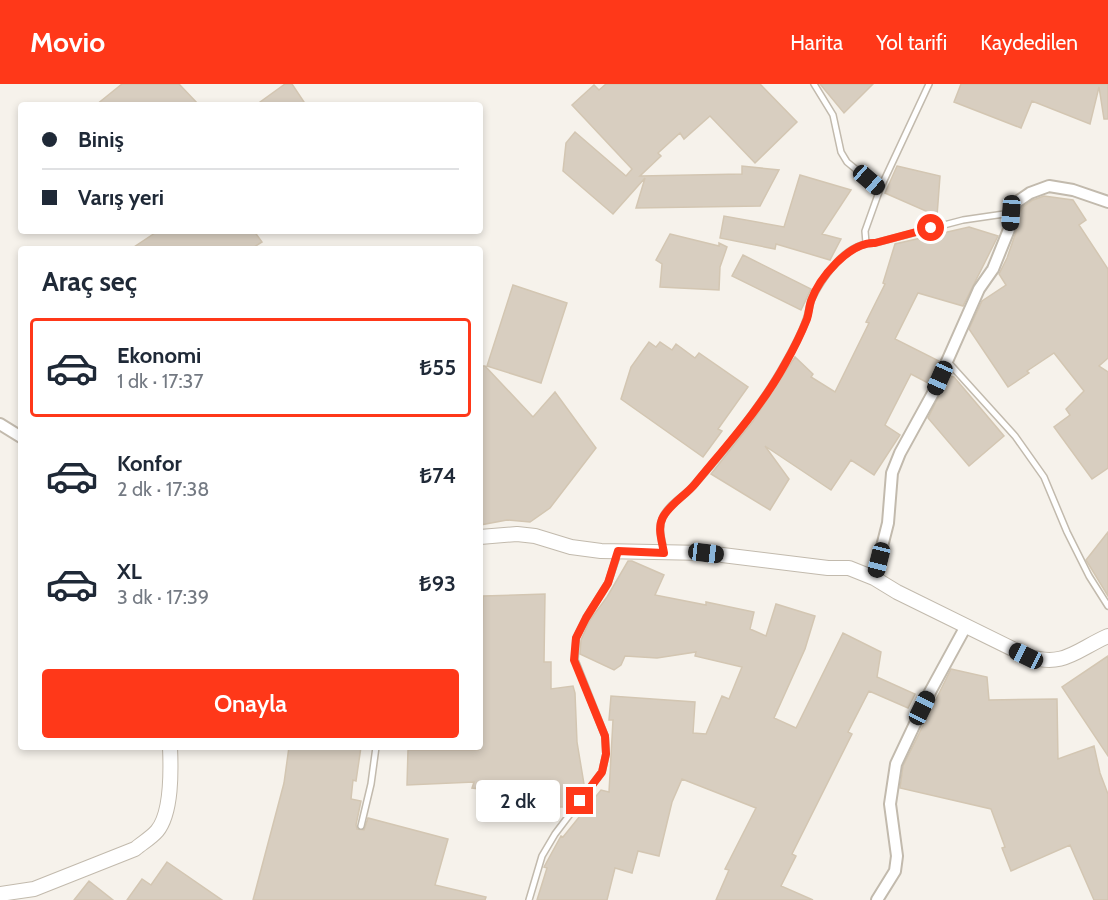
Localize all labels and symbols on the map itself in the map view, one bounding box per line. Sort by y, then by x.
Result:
car [850,161,888,199]
car [1001,194,1021,232]
route start [917,214,944,241]
car [924,358,956,398]
car [866,540,892,580]
car [687,542,725,564]
car [1006,640,1046,672]
car [906,688,938,728]
callout: 2 dk [475,780,559,822]
route end [566,787,593,814]

